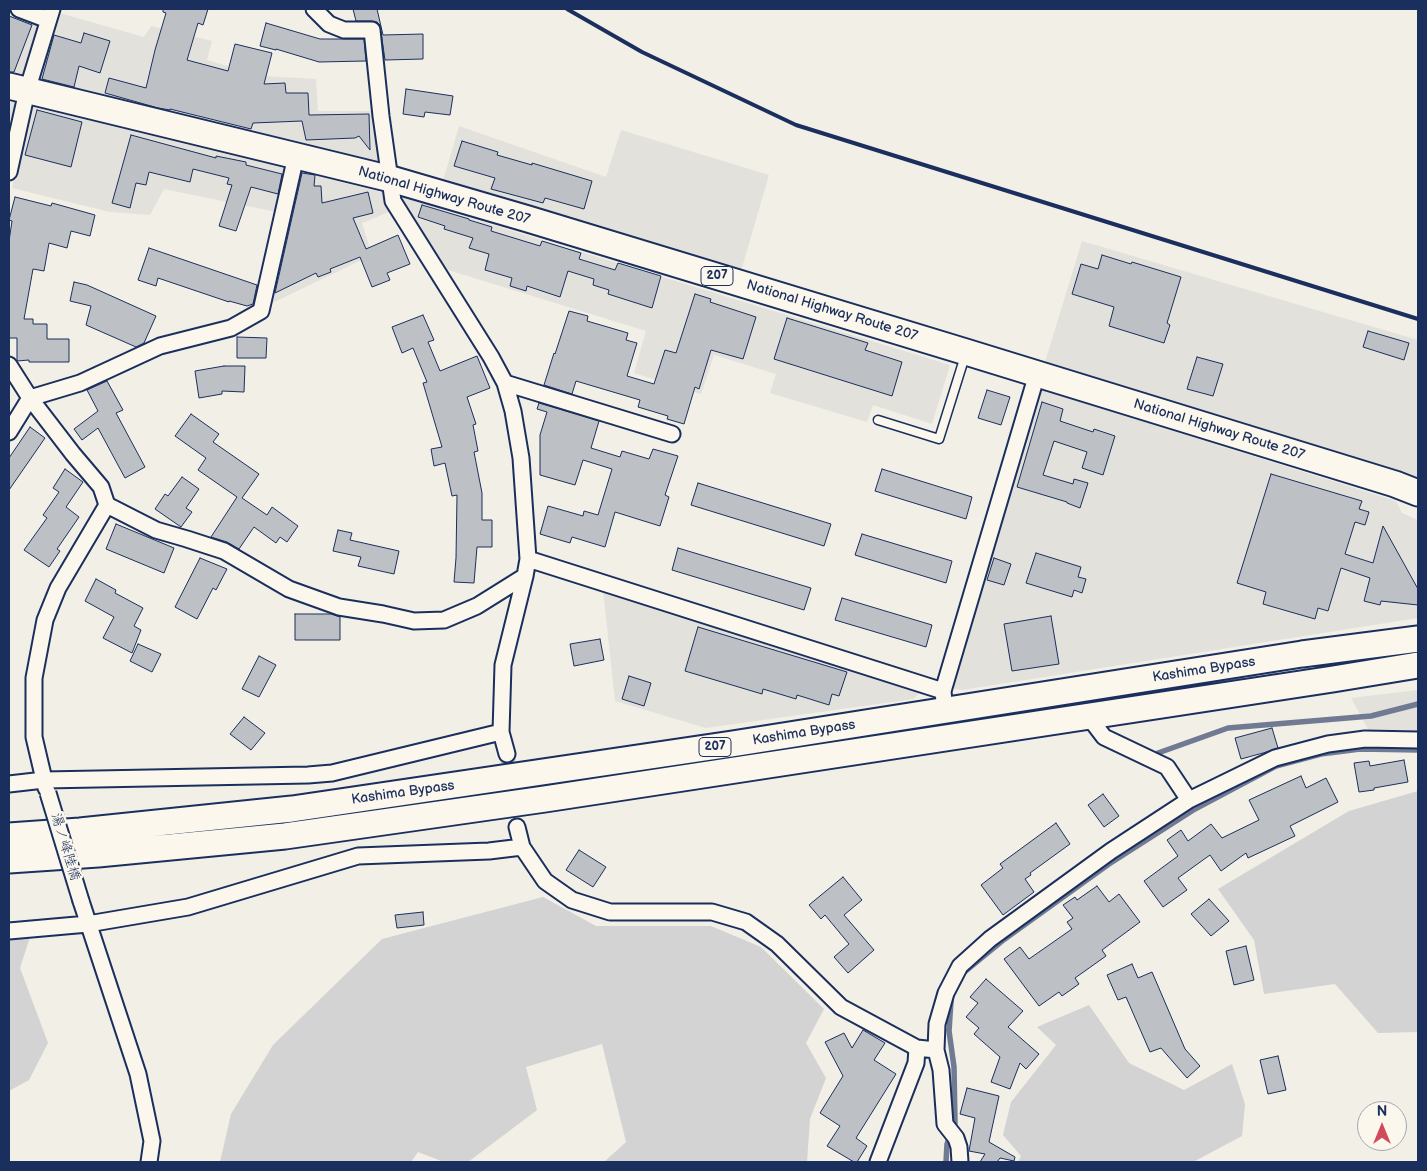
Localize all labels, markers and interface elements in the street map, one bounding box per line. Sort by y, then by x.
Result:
street label: National Highway Route 207 [356,163,532,229]
road number: 207 [701,266,733,286]
street label: National Highway Route 207 [744,277,920,345]
street label: National Highway Route 207 [1131,396,1307,464]
street label: Kashima Bypass [1151,654,1257,686]
street label: Kashima Bypass [751,717,857,749]
road number: 207 [699,738,731,756]
street label: Kashima Bypass [350,777,456,809]
street label: 湯ノ峰陸橋 [47,811,83,883]
north arrow [1357,1101,1407,1151]
text: N [1377,1103,1387,1120]

